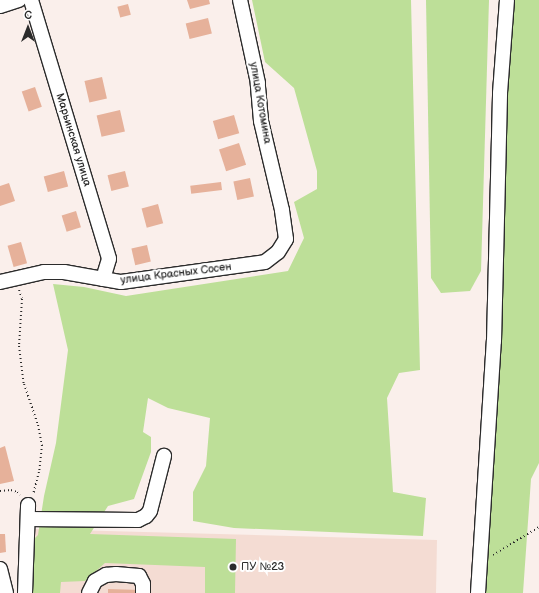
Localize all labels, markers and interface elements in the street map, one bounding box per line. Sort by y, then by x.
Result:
north arrow [8,8,48,48]
text: С [24,9,32,22]
street label: улица Котомина [246,61,274,145]
street label: Марьинская улица [53,92,93,188]
street label: улица Красных Сосен [120,261,232,287]
place label: ПУ №23 [241,560,284,574]
marker: ПУ №23 [228,562,238,572]

